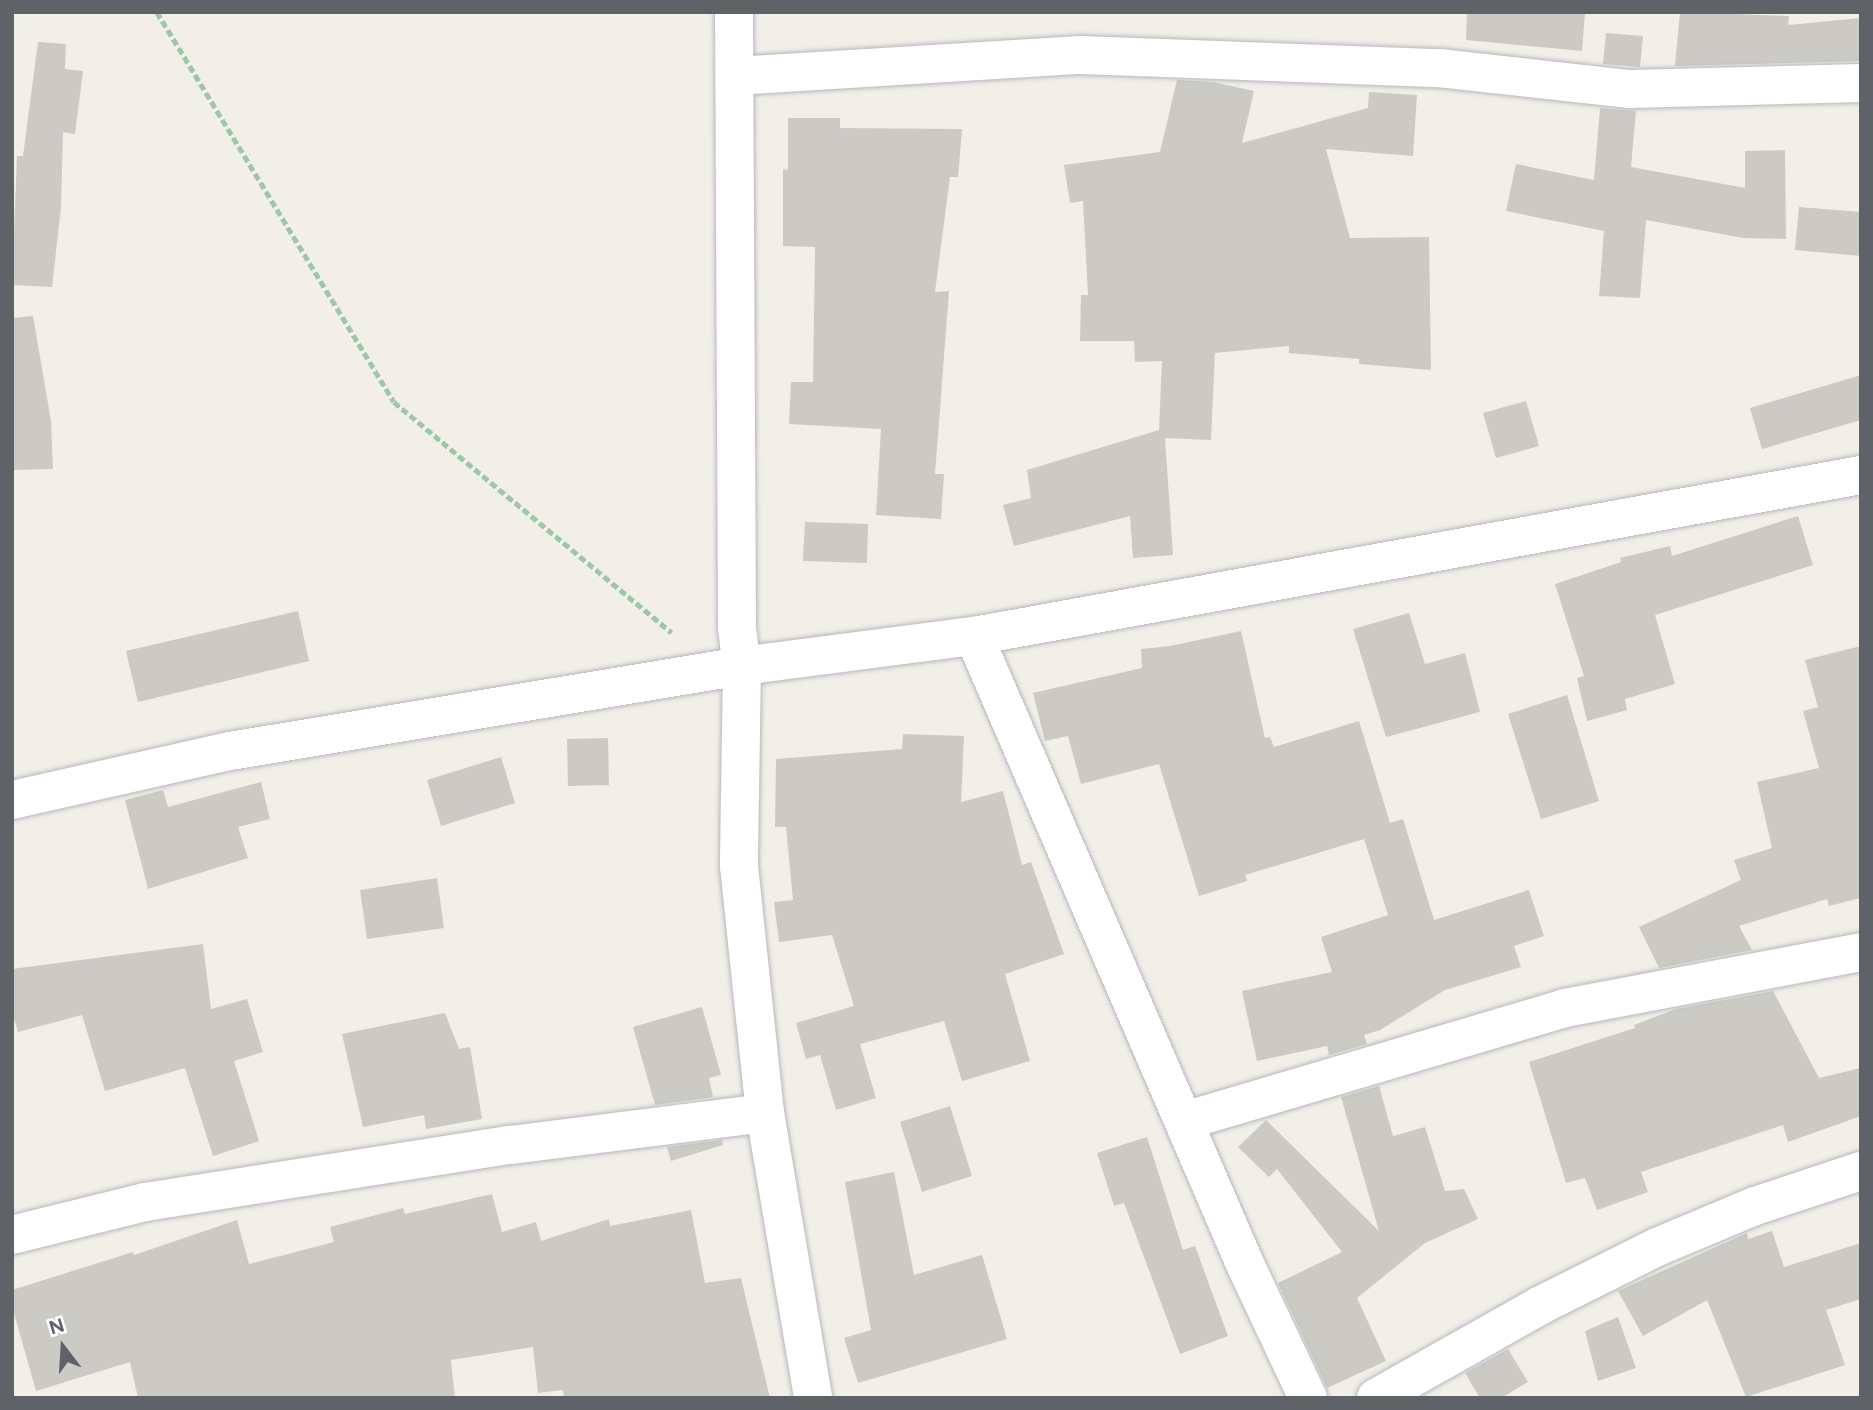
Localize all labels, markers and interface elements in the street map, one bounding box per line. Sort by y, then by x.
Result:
north arrow [28,1312,98,1382]
text: N [46,1313,67,1340]

